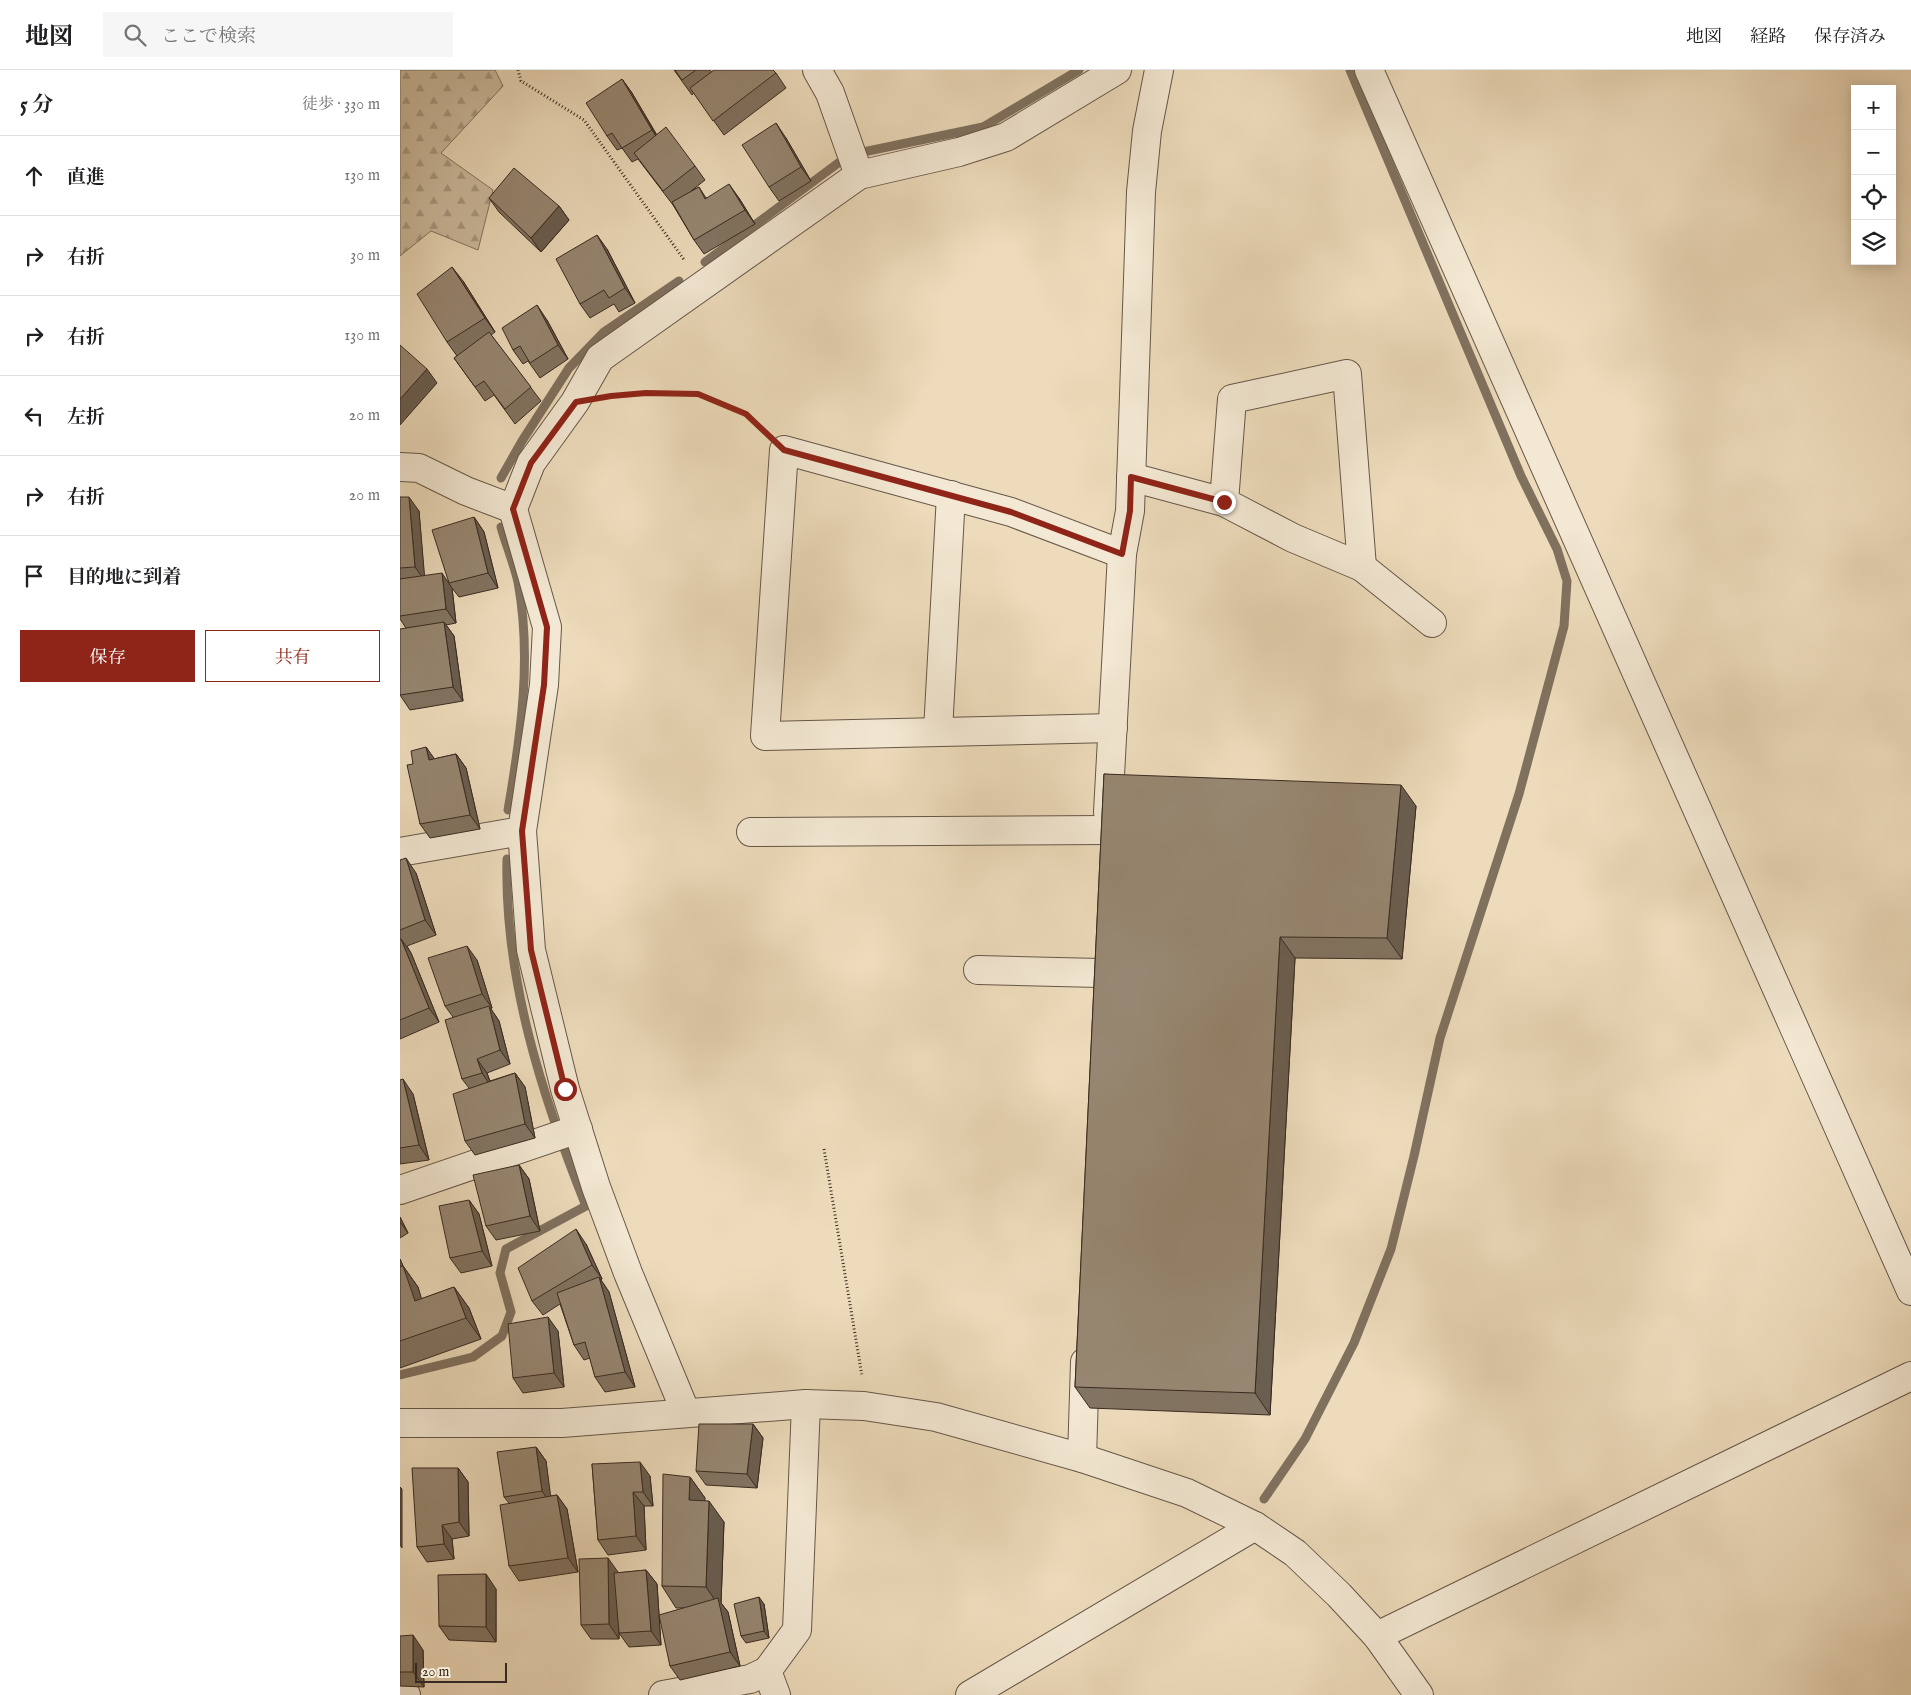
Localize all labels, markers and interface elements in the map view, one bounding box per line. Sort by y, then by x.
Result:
search box [103,12,453,57]
icon: search [121,21,149,49]
text: 地図 [25,22,73,53]
text: ここで検索 [161,25,256,49]
text: 地図 [1686,26,1722,49]
text: 経路 [1750,26,1786,49]
text: 保存済み [1814,26,1886,49]
map controls [1851,85,1896,265]
button: + [1851,85,1896,130]
text: 5 分 [20,92,53,119]
text: 徒歩 · 330 m [302,95,380,115]
button: − [1851,130,1896,175]
icon: ahead [20,162,48,190]
text: 直進 [67,166,105,190]
text: 130 m [344,166,380,186]
button: locate [1851,175,1896,220]
button: layers [1851,220,1896,265]
icon: right [20,242,48,270]
text: 右折 [67,246,105,270]
text: 30 m [350,246,380,266]
icon: right [20,322,48,350]
text: 右折 [67,326,105,350]
text: 130 m [344,326,380,346]
icon: left [20,402,48,430]
text: 左折 [67,406,105,430]
text: 20 m [349,406,380,426]
icon: right [20,482,48,510]
text: 右折 [67,486,105,510]
text: 20 m [349,486,380,506]
route end [1213,491,1236,514]
icon: arrive [20,562,48,590]
text: 目的地に到着 [67,566,181,590]
button: 保存 [20,630,195,682]
button: 共有 [205,630,380,682]
route start [554,1078,577,1101]
scale bar [415,1660,508,1683]
text: 20 m [422,1663,449,1681]

